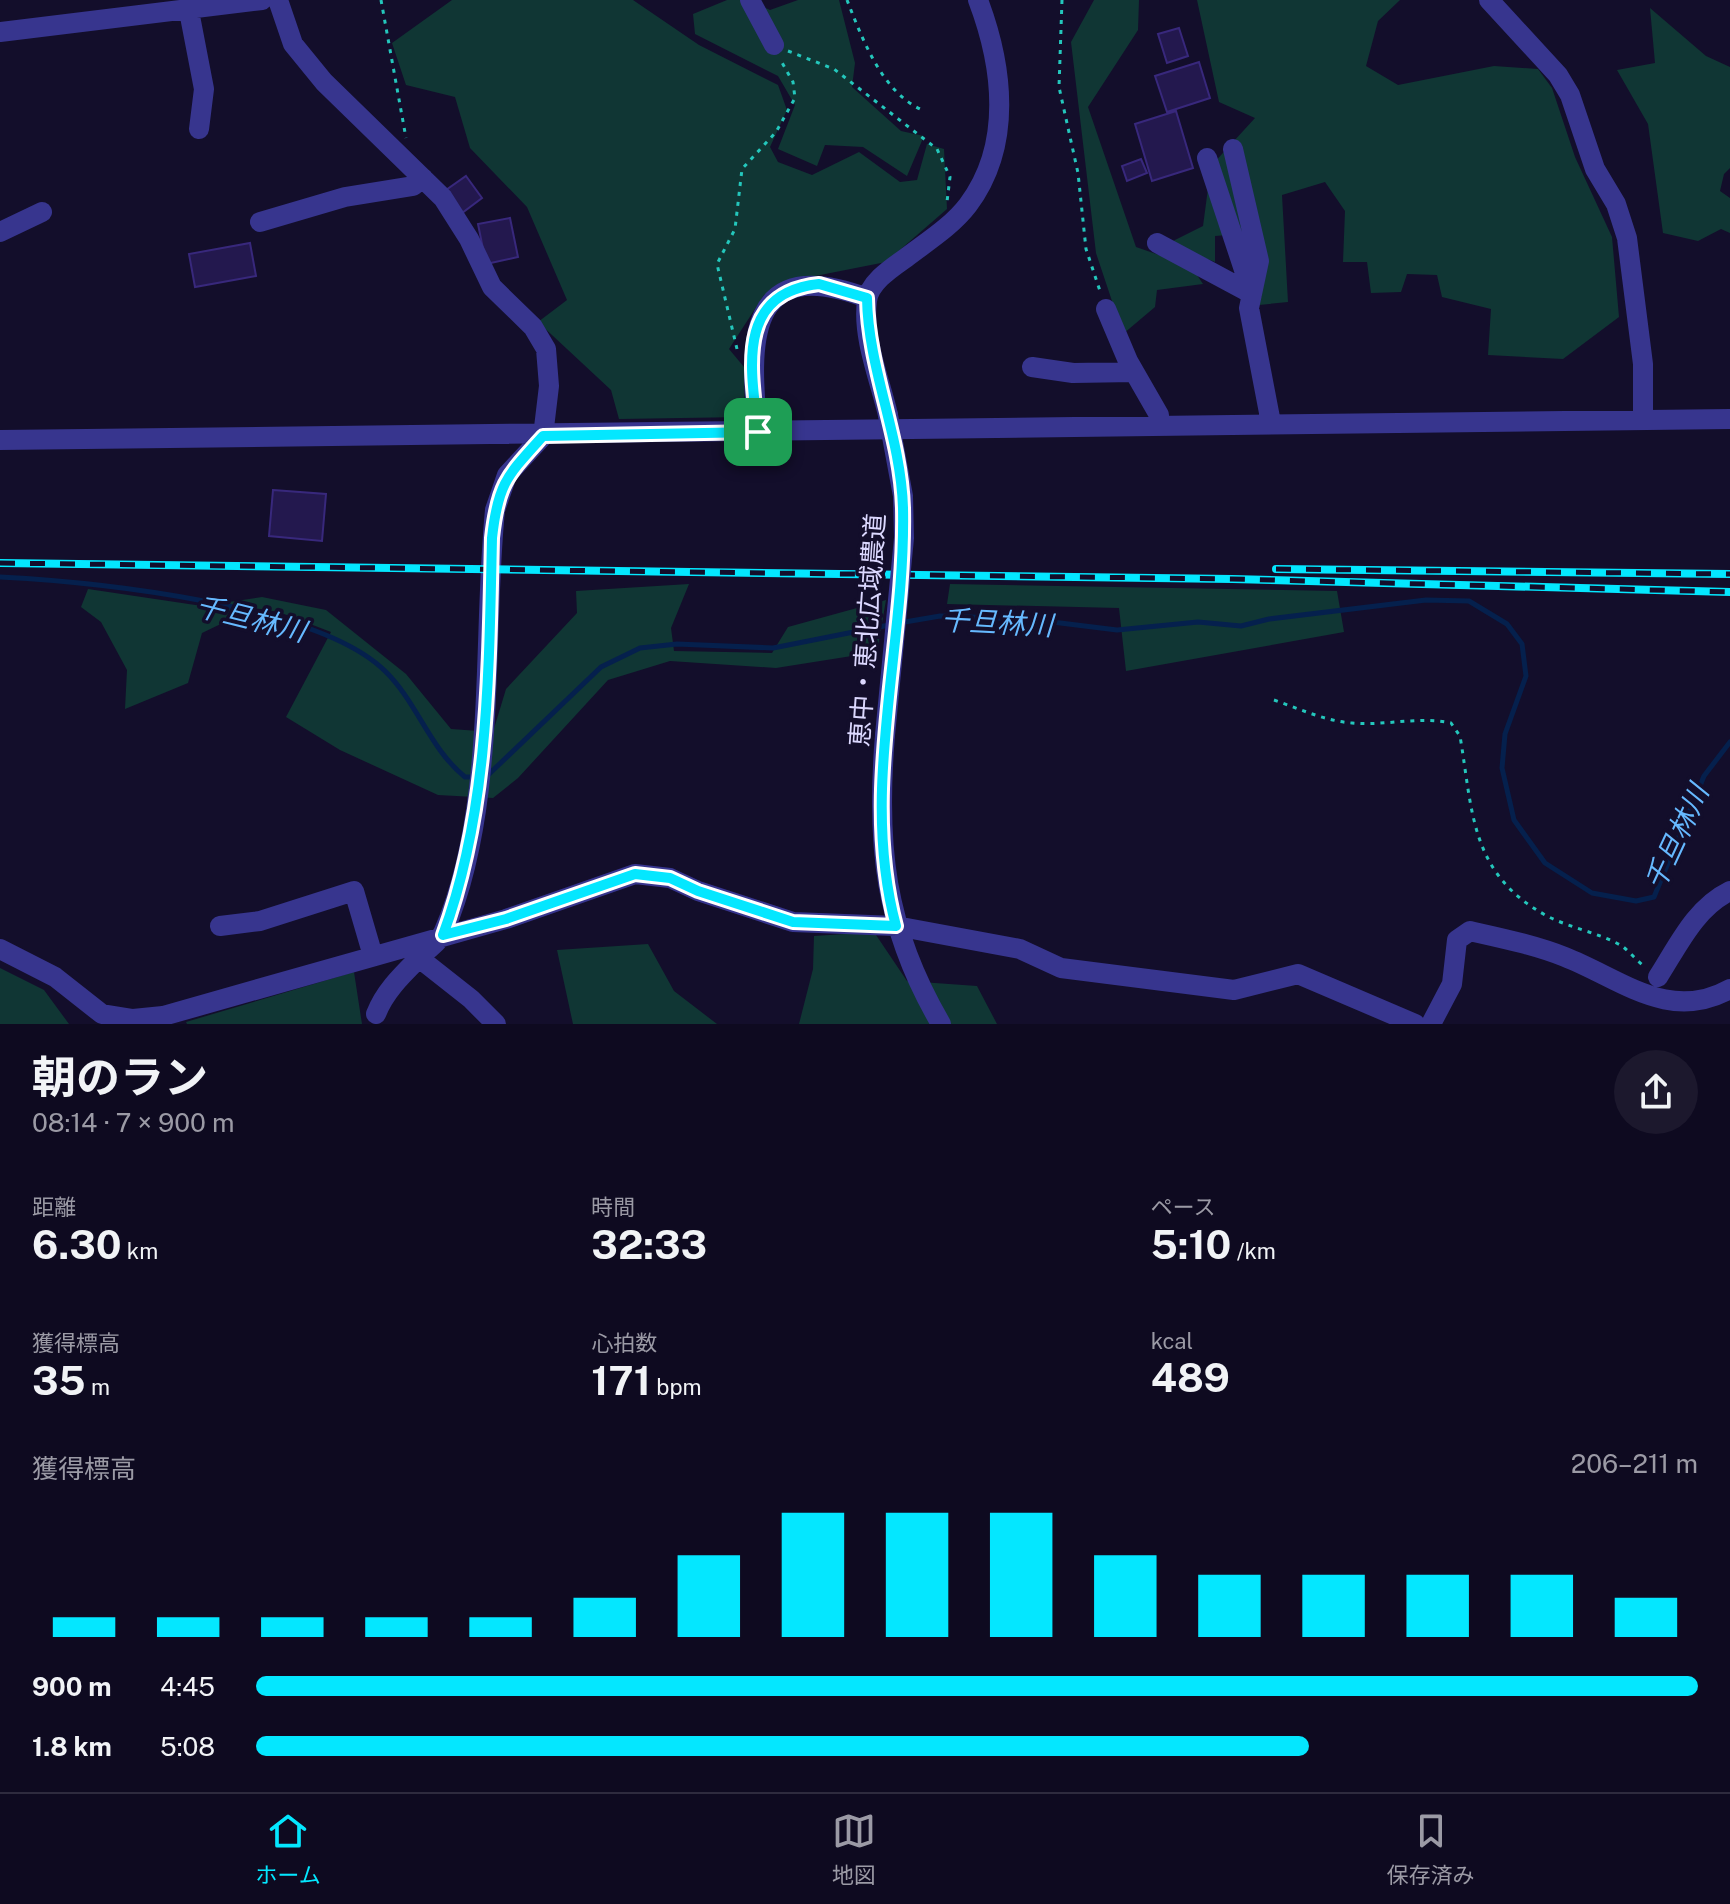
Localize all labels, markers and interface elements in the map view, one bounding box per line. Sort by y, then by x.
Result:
pin [724,398,792,466]
icon: arrive [736,410,780,454]
street label: 恵中・恵北広域農道 [843,512,891,748]
water label: 千旦林川 [193,588,312,648]
water label: 千旦林川 [940,603,1057,642]
water label: 千旦林川 [1637,777,1716,895]
button: share [1614,1050,1698,1134]
text: 朝のラン [32,1051,208,1103]
text: 08:14 · 7 × 900 m [32,1107,235,1138]
text: 距離 [32,1194,76,1220]
text: 時間 [591,1194,635,1220]
text: ペース [1151,1194,1216,1220]
text: 6.30 [32,1221,121,1268]
text: 32:33 [591,1221,707,1268]
text: 5:10 [1151,1221,1231,1268]
text: km [121,1238,158,1264]
text: /km [1231,1238,1276,1264]
text: kcal [1151,1328,1193,1354]
text: 獲得標高 [32,1330,120,1356]
text: 心拍数 [591,1330,657,1356]
text: 489 [1151,1354,1230,1401]
text: 35 [32,1357,86,1404]
text: 171 [591,1357,651,1404]
text: m [86,1374,110,1400]
text: bpm [651,1374,702,1400]
text: 206–211 m [1571,1448,1698,1479]
text: 獲得標高 [32,1453,136,1484]
text: 900 m [32,1671,112,1702]
text: 4:45 [160,1671,215,1702]
text: 1.8 km [32,1731,112,1762]
text: 5:08 [160,1731,215,1762]
tab: ホーム [255,1809,321,1889]
tab: 地図 [832,1809,876,1889]
tab: 保存済み [1387,1809,1475,1889]

